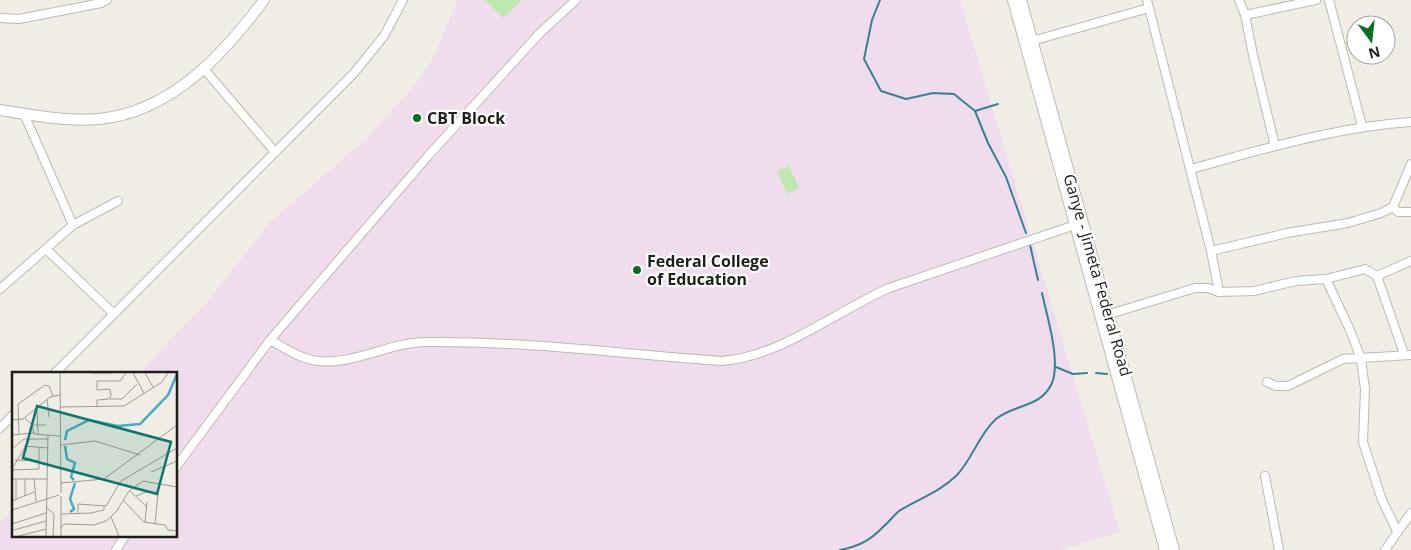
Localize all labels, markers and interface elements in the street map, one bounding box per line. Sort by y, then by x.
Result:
north arrow [1346,15,1396,65]
text: N [1367,42,1382,64]
place label: CBT Block [427,107,505,129]
marker: CBT Block [411,112,423,124]
street label: Ganye - Jimeta Federal Road [1059,171,1137,379]
place label: Federal College of Education [647,250,769,290]
marker: Federal College of Education [631,264,643,276]
inset map [12,372,178,538]

